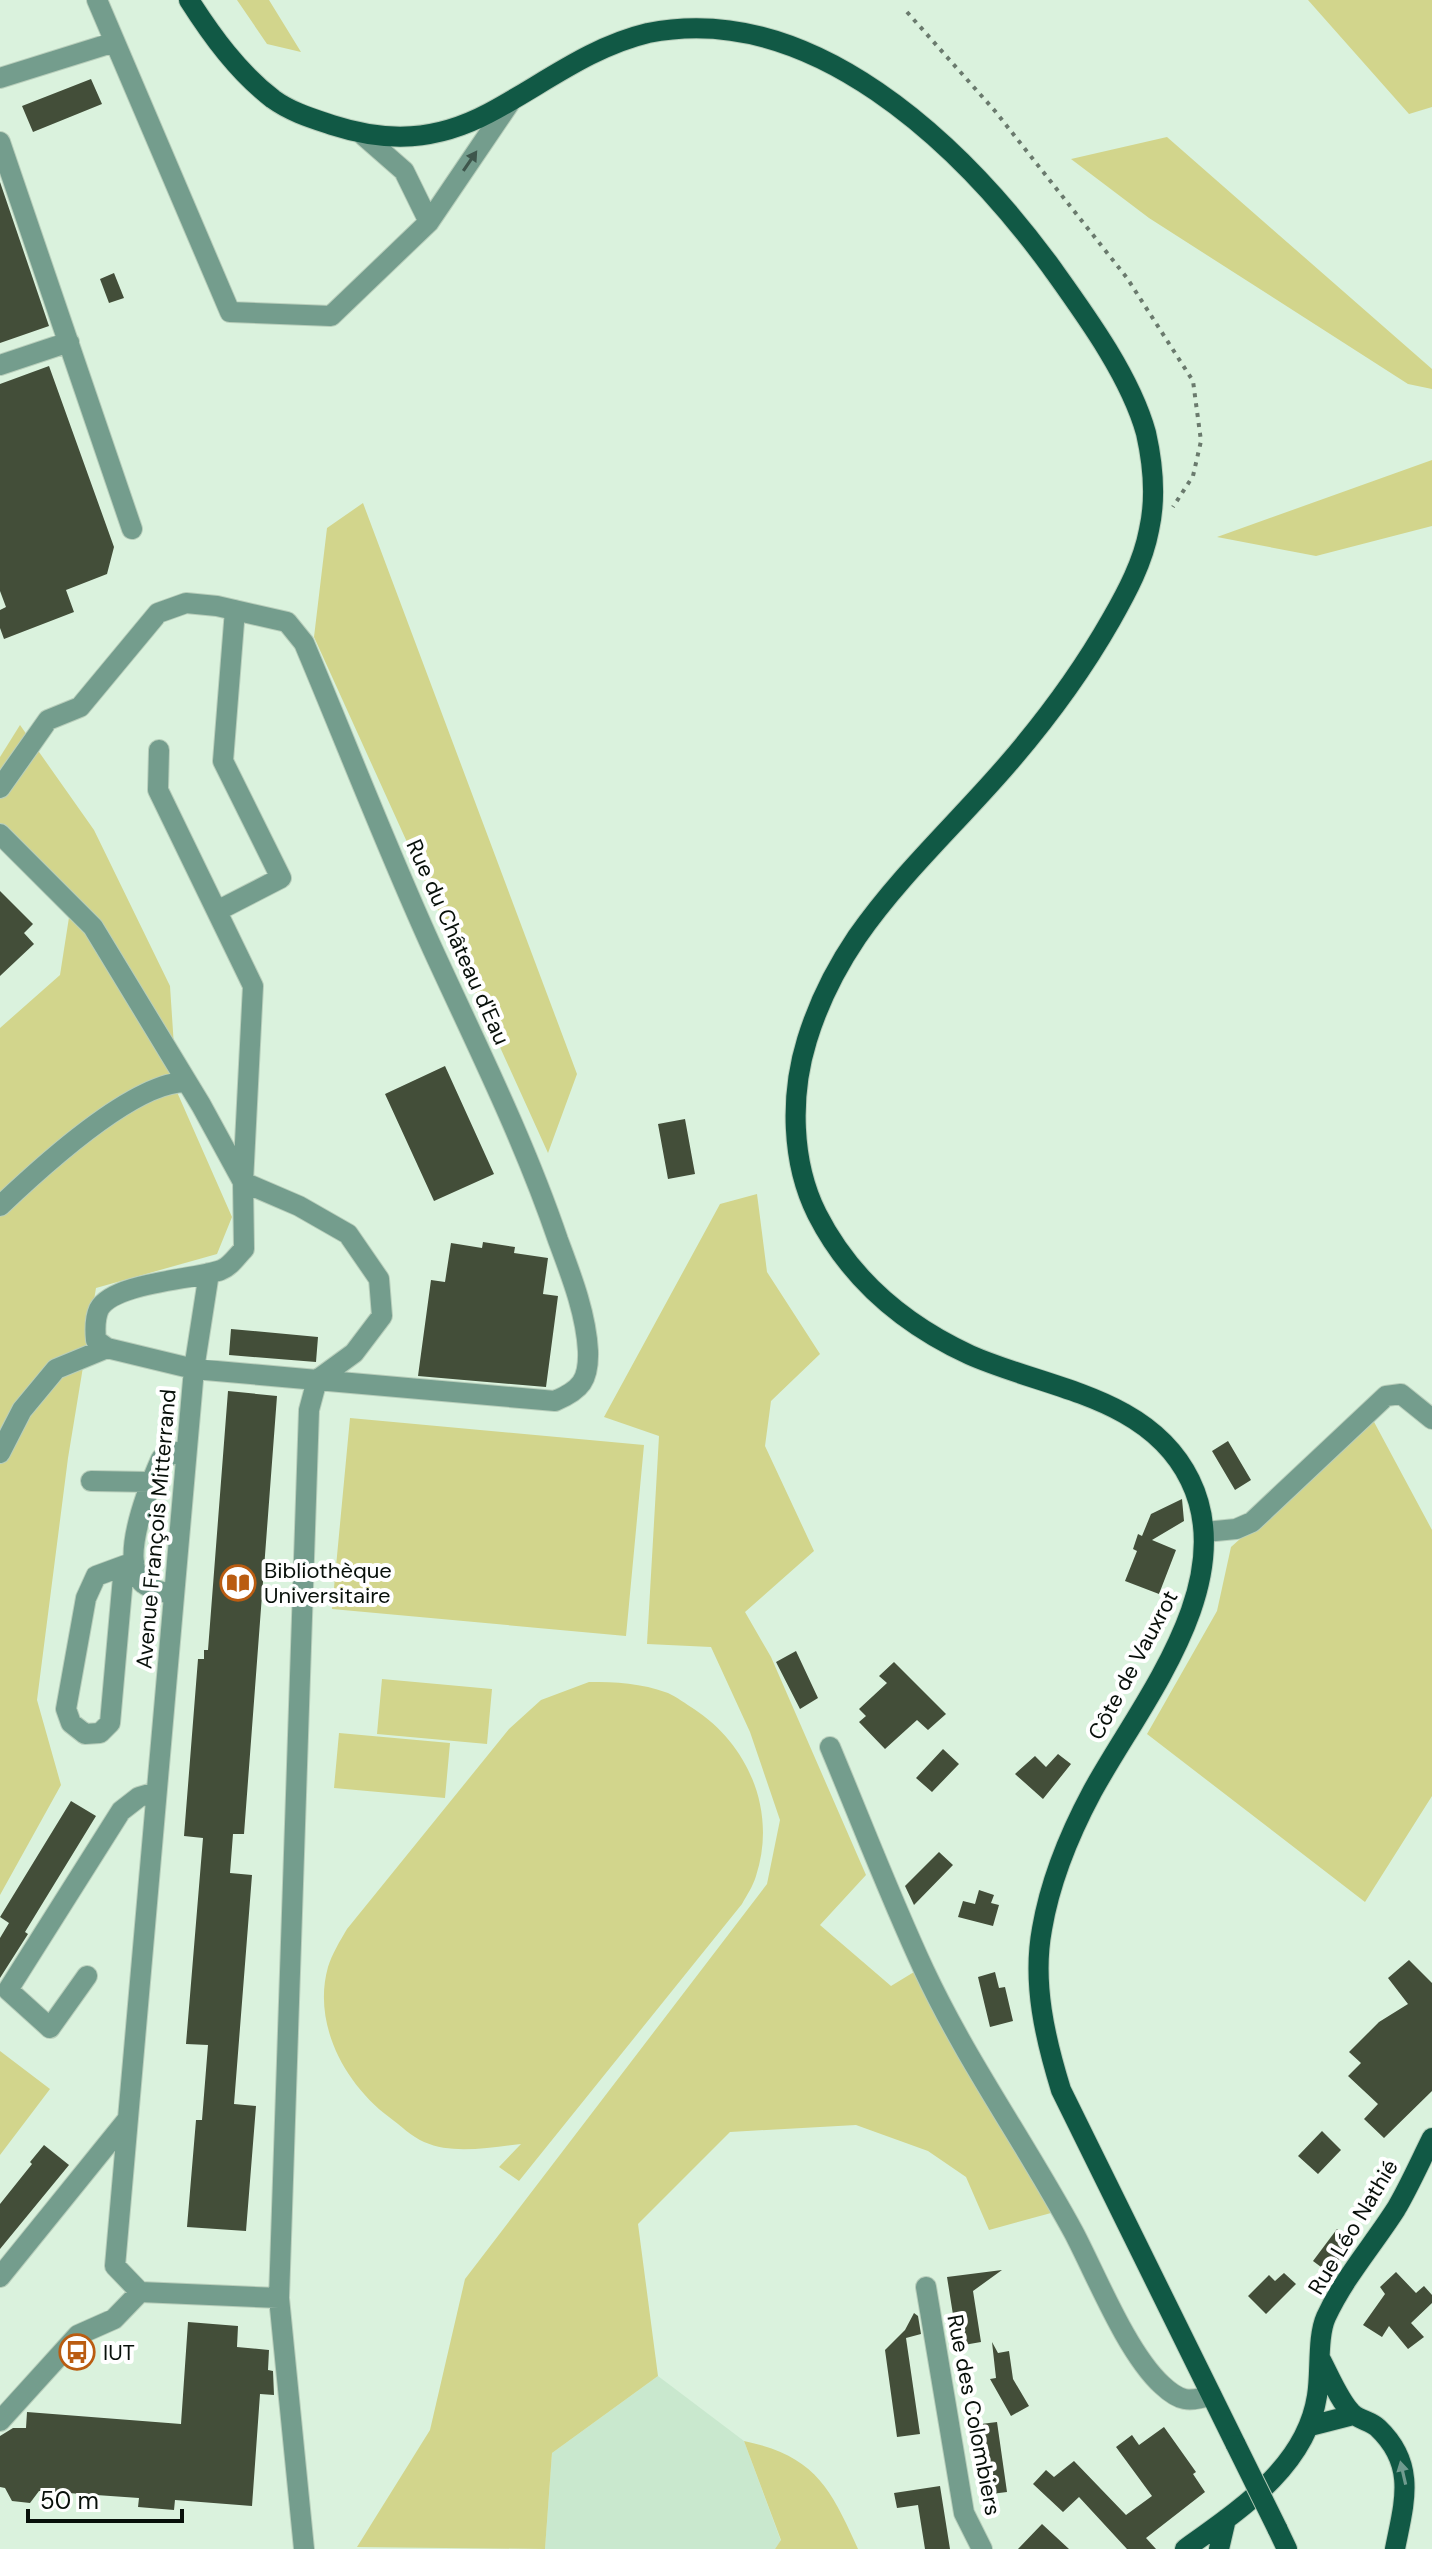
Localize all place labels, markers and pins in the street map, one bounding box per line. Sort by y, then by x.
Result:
place label: Bibliothèque Universitaire [264,1556,392,1610]
library icon: Bibliothèque Universitaire [219,1564,257,1602]
bus stop icon: IUT [58,2333,96,2371]
place label: IUT [103,2338,135,2367]

